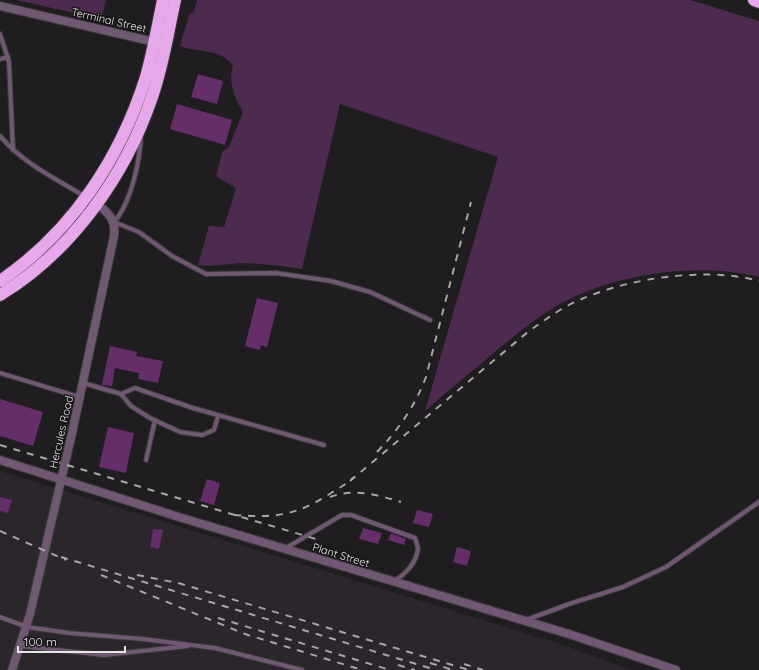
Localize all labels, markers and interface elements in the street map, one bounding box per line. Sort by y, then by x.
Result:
street label: Terminal Street [70,5,148,36]
street label: Hercules Road [46,394,76,470]
street label: Plant Street [311,540,371,570]
scale bar [18,628,125,654]
text: 100 m [24,634,57,649]

